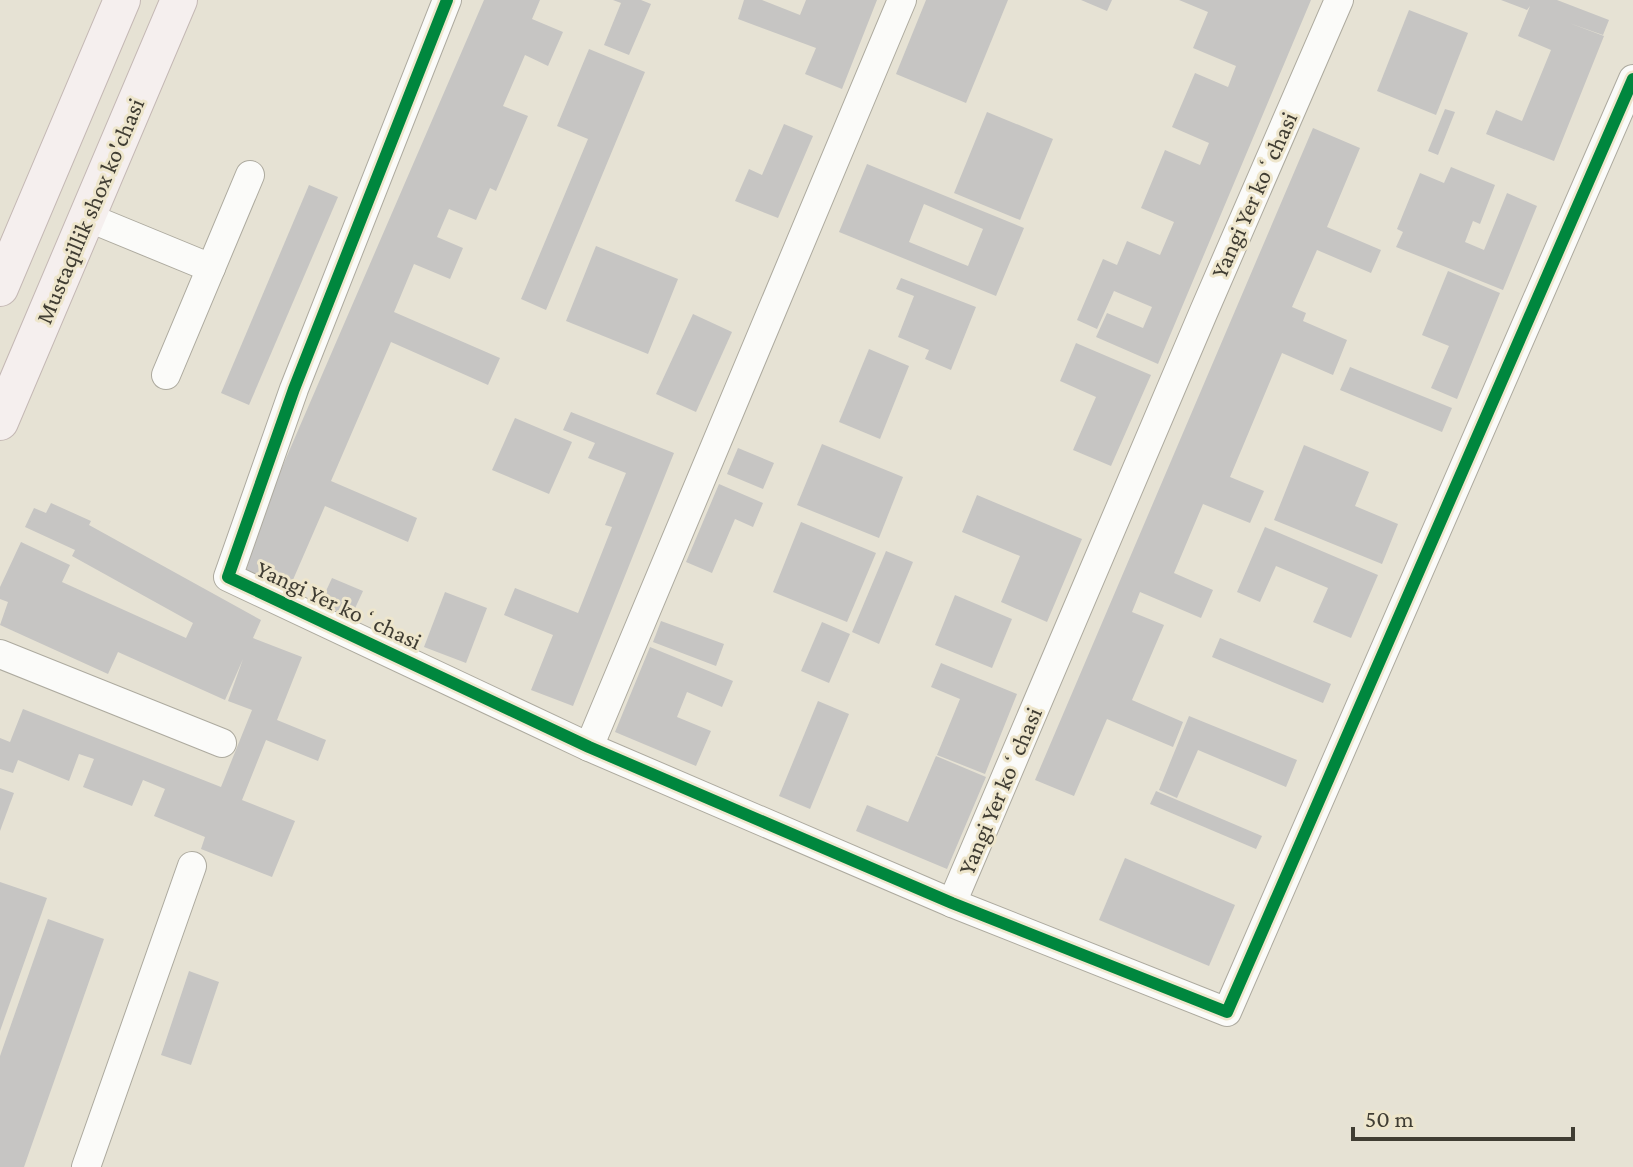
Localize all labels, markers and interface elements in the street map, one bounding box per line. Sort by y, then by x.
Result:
street label: Mustaqillik shox ko'chasi [30,94,149,328]
street label: Yangi Yer koʻchasi [1205,108,1302,282]
street label: Yangi Yer koʻchasi [252,554,426,655]
street label: Yangi Yer koʻchasi [952,703,1047,878]
scale bar [1353,1091,1573,1141]
text: 50 m [1365,1105,1414,1132]

